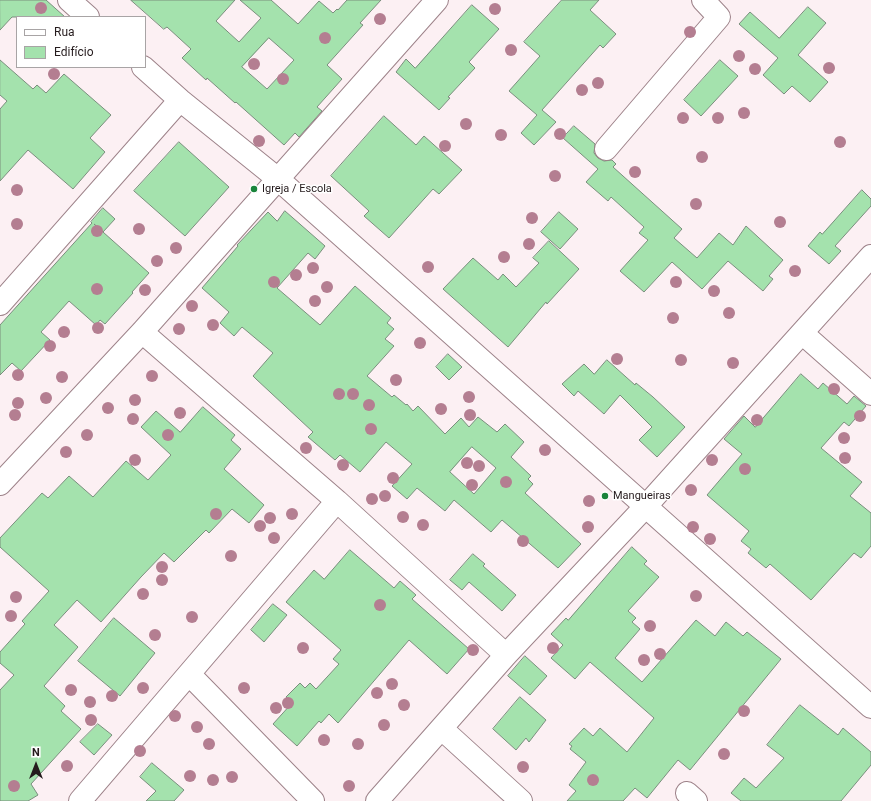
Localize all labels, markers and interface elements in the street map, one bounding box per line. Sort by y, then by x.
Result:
legend [16,16,146,68]
text: Rua [54,25,75,39]
text: Edifício [54,45,94,59]
place label: Igreja / Escola [262,182,332,196]
marker: Igreja / Escola [249,184,259,194]
place label: Mangueiras [613,489,671,503]
marker: Mangueiras [600,491,610,501]
north arrow [16,745,56,785]
text: N [32,746,40,759]

